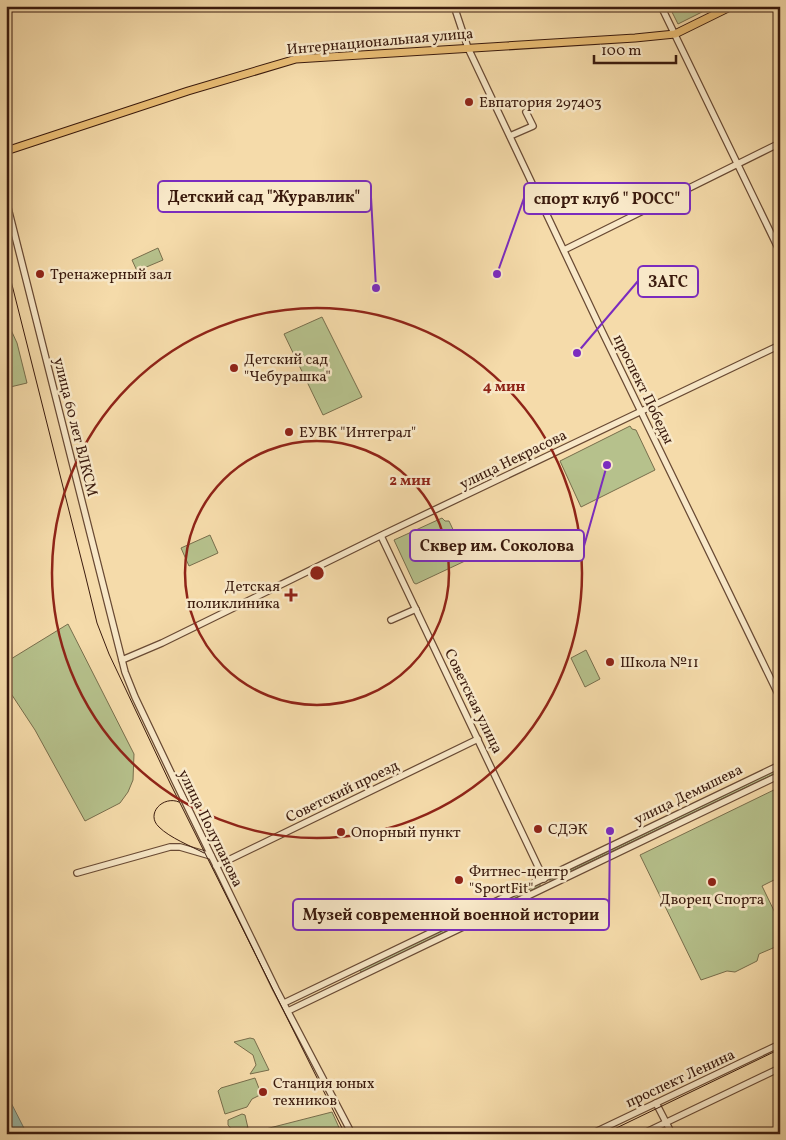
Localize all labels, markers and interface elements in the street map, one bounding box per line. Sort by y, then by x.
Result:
street label: Интернациональная улица [286,24,474,61]
scale bar [594,32,676,64]
text: 100 m [601,41,641,62]
place label: Евпатория 297403 [479,93,602,114]
marker: Евпатория 297403 [463,96,475,108]
callout: Детский сад "Журавлик" [158,181,371,212]
callout: спорт клуб " РОСС" [524,183,690,214]
text: Детский сад "Журавлик" [168,187,360,209]
text: спорт клуб " РОСС" [534,189,680,211]
place label: Тренажерный зал [50,265,172,286]
callout: ЗАГС [638,266,698,297]
marker: Тренажерный зал [34,268,46,280]
text: ЗАГС [648,272,688,294]
street label: проспект Победы [607,331,678,448]
place label: Детский сад "Чебурашка" [244,350,331,388]
street label: улица 60 лет ВЛКСМ [47,356,102,499]
marker: Детский сад "Чебурашка" [228,362,240,374]
text: 4 мин [483,377,526,398]
place label: ЕУВК "Интеграл" [299,423,416,444]
street label: улица Некрасова [456,425,571,495]
marker: ЕУВК "Интеграл" [283,426,295,438]
text: 2 мин [389,471,431,492]
callout: Сквер им. Соколова [410,530,584,561]
text: Сквер им. Соколова [420,536,575,558]
centre of rings [308,564,326,582]
place label: Детская поликлиника [187,577,280,615]
marker: Детская поликлиника [284,588,298,602]
street label: Советская улица [438,646,507,758]
place label: Школа №11 [620,653,699,674]
marker: Школа №11 [604,656,616,668]
street label: Советский проезд [283,756,403,829]
street label: улица Демышева [631,760,746,831]
street label: улица Полупанова [172,766,247,891]
place label: СДЭК [548,820,588,841]
place label: Опорный пункт [351,823,461,844]
marker: СДЭК [532,823,544,835]
marker: Опорный пункт [335,826,347,838]
place label: Фитнес-центр "SportFit" [469,862,568,900]
marker: Фитнес-центр "SportFit" [453,874,465,886]
marker: Дворец Спорта [706,876,718,888]
place label: Дворец Спорта [660,890,764,911]
callout: Музей современной военной истории [293,899,609,930]
text: Музей современной военной истории [303,905,599,927]
street label: проспект Ленина [622,1045,739,1114]
place label: Станция юных техников [273,1074,375,1112]
marker: Станция юных техников [257,1086,269,1098]

